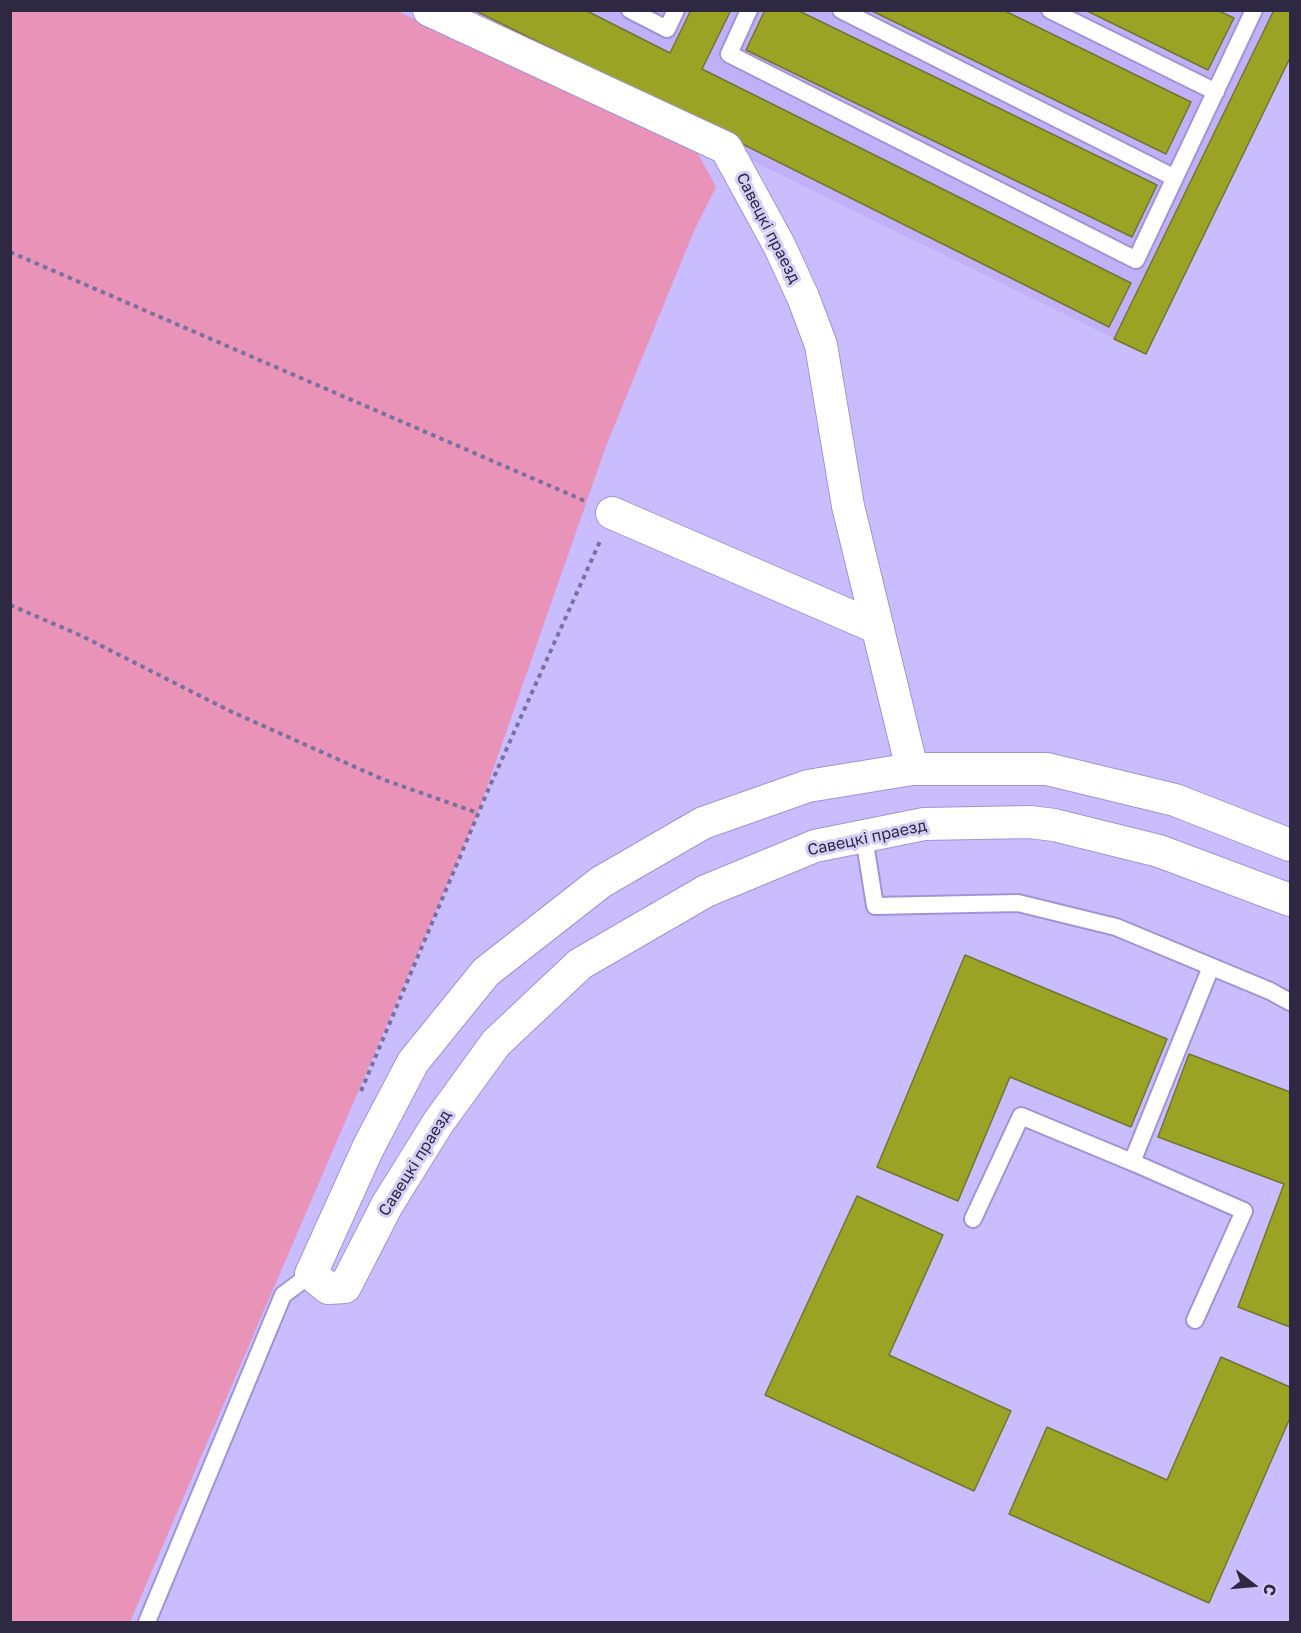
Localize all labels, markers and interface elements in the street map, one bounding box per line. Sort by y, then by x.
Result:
street label: Савецкі праезд [732,170,804,286]
street label: Савецкі праезд [806,816,928,860]
street label: Савецкі праезд [375,1106,455,1220]
north arrow [1223,1555,1283,1615]
text: С [1259,1582,1281,1598]

